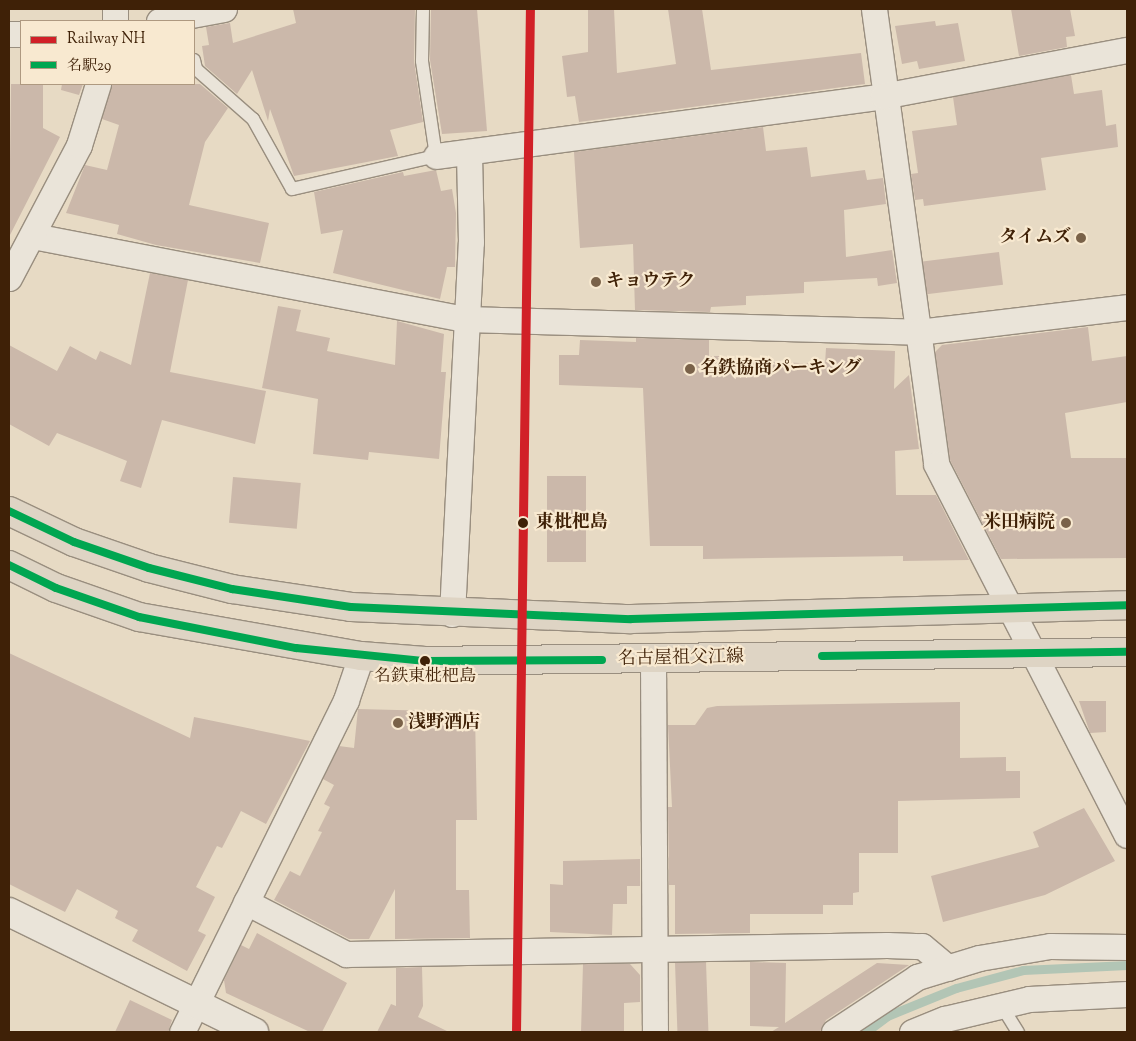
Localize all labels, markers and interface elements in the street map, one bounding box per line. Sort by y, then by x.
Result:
legend [20,20,195,85]
text: Railway NH [67,29,145,50]
text: 名駅29 [67,56,111,77]
place label: タイムズ [999,227,1071,249]
marker: タイムズ [1075,232,1087,244]
place label: キョウテク [606,271,696,293]
marker: キョウテク [590,276,602,288]
place label: 名鉄協商パーキング [700,358,862,380]
marker: 名鉄協商パーキング [684,363,696,375]
place label: 東枇杷島 [536,512,608,534]
place label: 米田病院 [983,512,1055,534]
marker: 東枇杷島 [514,514,532,532]
marker: 米田病院 [1059,516,1073,530]
street label: 名古屋祖父江線 [618,647,744,671]
marker: 名鉄東枇杷島 [420,656,430,666]
place label: 名鉄東枇杷島 [374,668,476,688]
place label: 浅野酒店 [408,712,480,734]
marker: 浅野酒店 [392,717,404,729]

